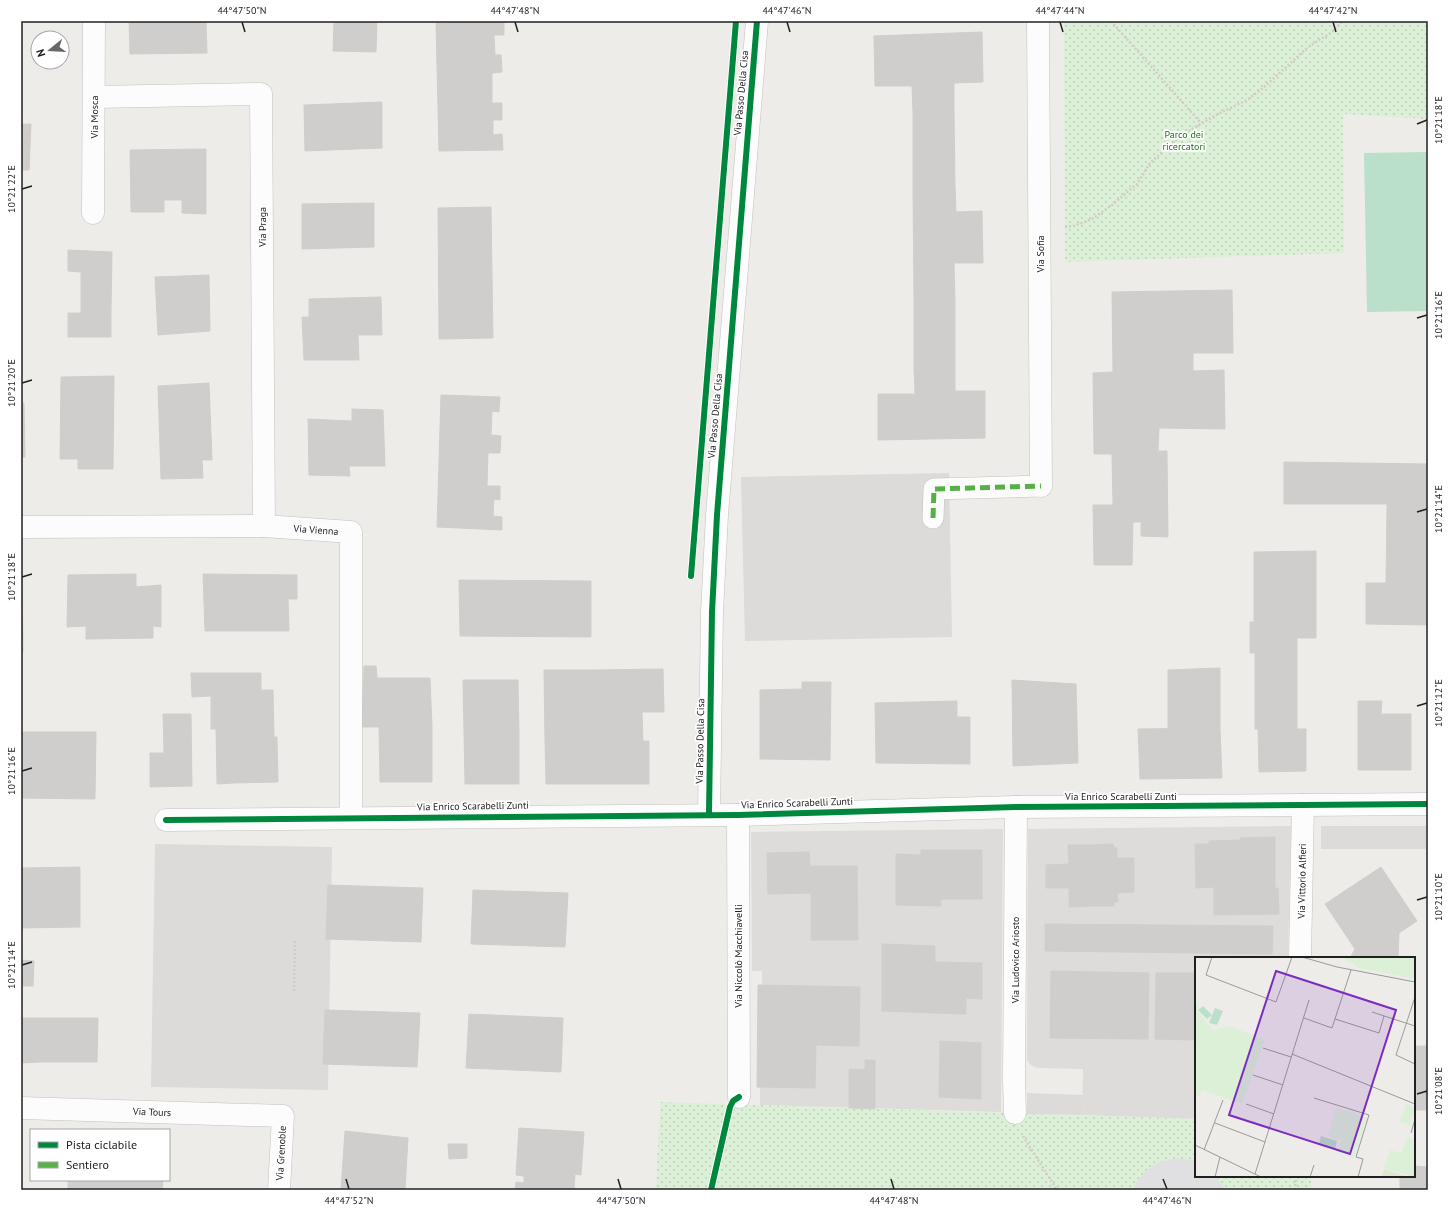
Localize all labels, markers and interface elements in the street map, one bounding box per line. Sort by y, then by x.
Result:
text: 44°47'50"N [217,4,267,17]
text: 44°47'48"N [490,4,540,17]
text: 44°47'46"N [762,4,812,17]
text: 44°47'44"N [1035,4,1085,17]
text: 44°47'42"N [1308,4,1358,17]
north arrow [30,30,70,70]
text: N [33,47,48,59]
street label: Via Passo Della Cisa [731,50,751,137]
street label: Via Mosca [88,95,101,139]
text: 10°21'18"E [1432,96,1445,144]
park label: Parco dei ricercatori [1162,128,1206,153]
text: 10°21'22"E [5,165,18,213]
street label: Via Praga [256,207,269,248]
street label: Via Sofia [1034,235,1047,274]
text: 10°21'16"E [1432,291,1445,339]
text: 10°21'20"E [5,359,18,407]
street label: Via Passo Della Cisa [705,373,725,460]
text: 10°21'14"E [1432,485,1445,533]
street label: Via Vienna [292,522,339,538]
text: 10°21'18"E [5,553,18,601]
text: 10°21'12"E [1432,679,1445,727]
street label: Via Passo Della Cisa [693,698,707,785]
text: 10°21'16"E [5,747,18,795]
street label: Via Enrico Scarabelli Zunti [1064,790,1177,803]
street label: Via Enrico Scarabelli Zunti [740,795,853,811]
street label: Via Enrico Scarabelli Zunti [416,799,529,813]
street label: Via Vittorio Alfieri [1295,843,1309,920]
text: 10°21'10"E [1432,873,1445,921]
street label: Via Niccolò Macchiavelli [732,904,745,1009]
street label: Via Ludovico Ariosto [1009,917,1022,1004]
text: 10°21'14"E [5,941,18,989]
inset map [1195,957,1415,1177]
text: 10°21'08"E [1432,1067,1445,1115]
street label: Via Tours [132,1105,171,1119]
street label: Via Grenoble [273,1125,289,1182]
legend [30,1129,170,1181]
text: Pista ciclabile [66,1137,137,1152]
text: Sentiero [66,1157,109,1172]
text: 44°47'52"N [324,1194,374,1207]
text: 44°47'50"N [596,1194,646,1207]
text: 44°47'48"N [869,1194,919,1207]
text: 44°47'46"N [1142,1194,1192,1207]

